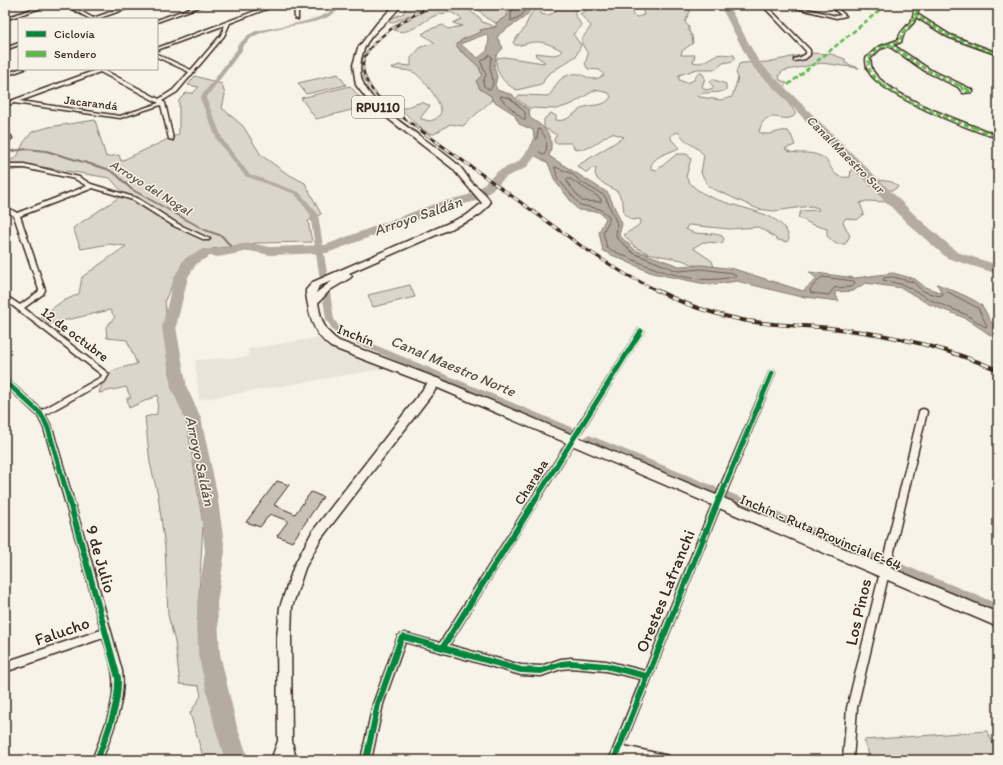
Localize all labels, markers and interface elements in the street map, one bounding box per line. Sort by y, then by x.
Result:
legend [18,18,158,70]
text: Ciclovía [54,27,96,41]
text: Sendero [54,47,96,61]
street label: Jacarandá [63,93,119,113]
road number: RPU110 [352,96,404,118]
water label: Canal Maestro Sur [804,112,889,198]
water label: Arroyo del Nogal [107,156,195,219]
water label: Arroyo Saldán [372,192,465,239]
street label: 12 de octubre [38,303,112,366]
street label: Inchín [335,320,377,351]
water label: Canal Maestro Norte [388,332,519,401]
water label: Arroyo Saldán [182,414,218,508]
street label: Charaba [511,456,552,508]
street label: Inchín - Ruta Provincial E-64 [738,491,905,574]
street label: 9 de Julio [82,523,120,595]
street label: Orestes Lafranchi [631,527,699,655]
street label: Los Pinos [841,577,875,647]
street label: Falucho [32,612,92,650]

